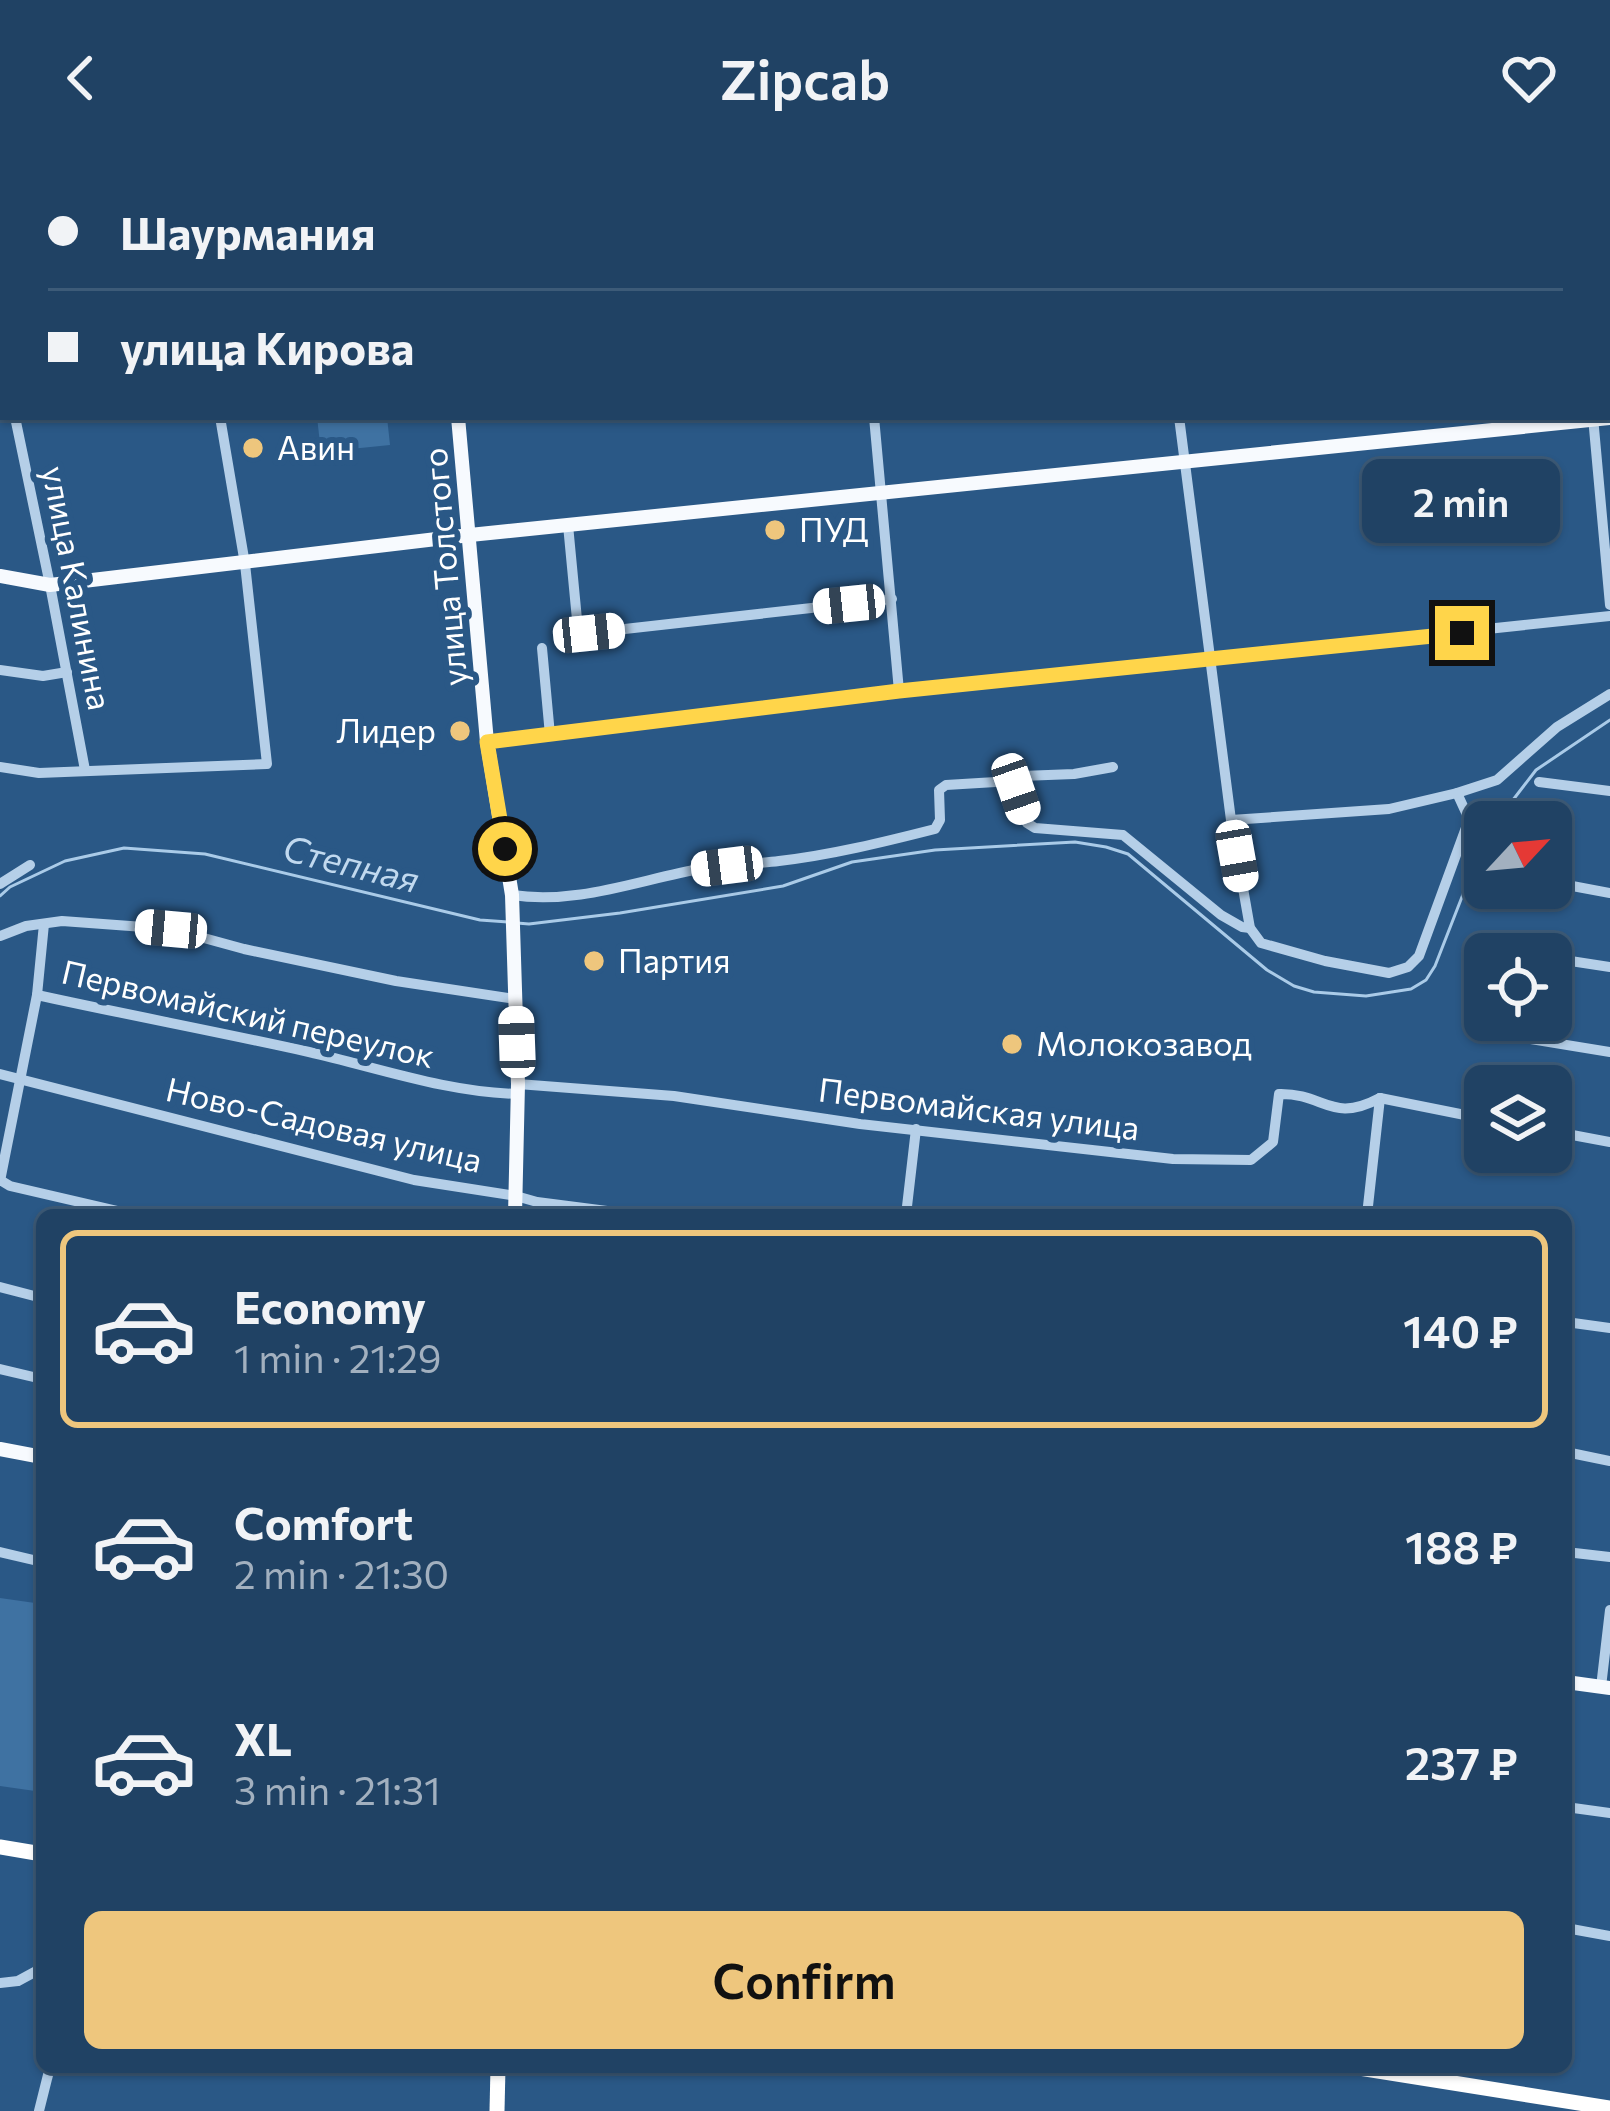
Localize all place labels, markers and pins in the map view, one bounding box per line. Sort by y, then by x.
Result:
place label: Авин [277,426,355,467]
marker: Авин [240,435,266,461]
place label: ПУД [799,508,869,549]
marker: ПУД [762,517,788,543]
place label: Лидер [336,709,436,750]
marker: Лидер [447,718,473,744]
place label: Партия [618,939,731,980]
marker: Партия [581,948,607,974]
place label: Молокозавод [1036,1022,1252,1063]
marker: Молокозавод [999,1031,1025,1057]

